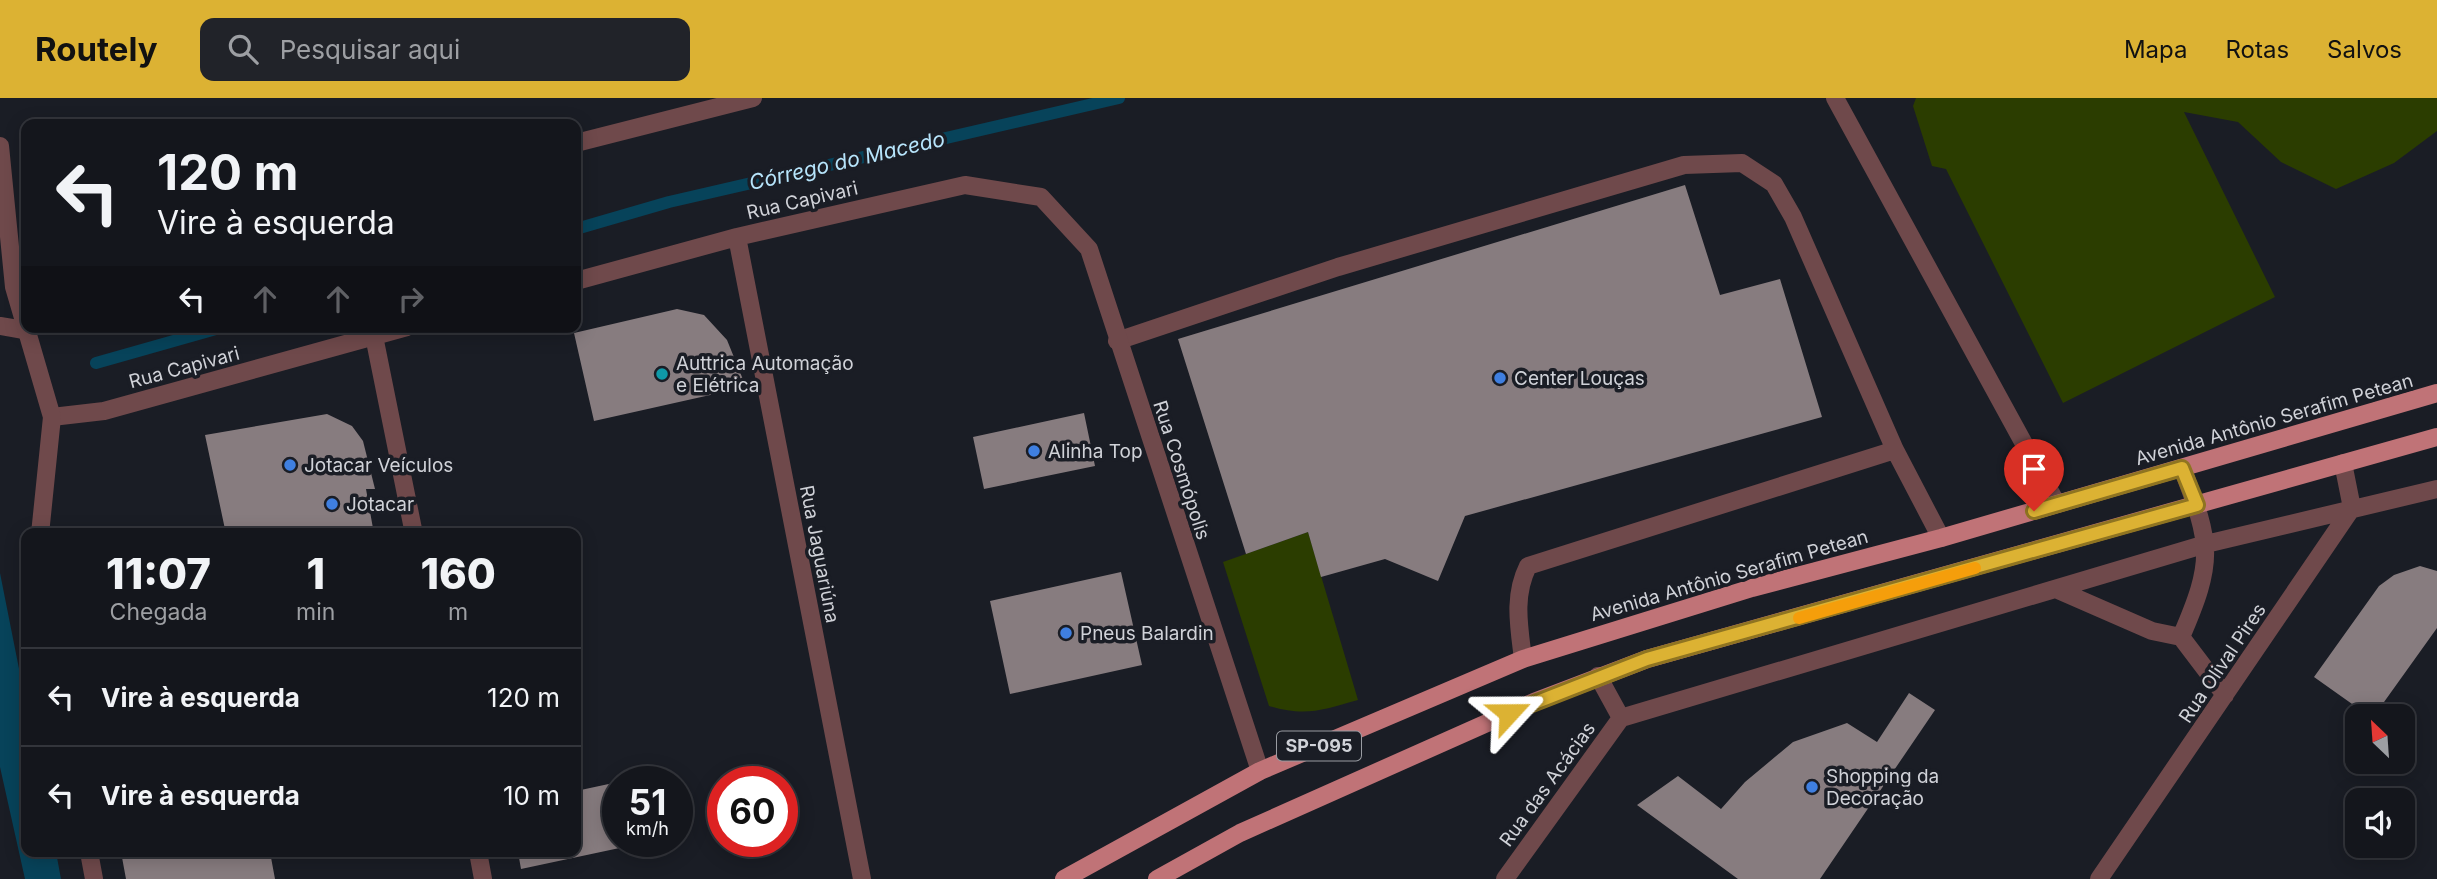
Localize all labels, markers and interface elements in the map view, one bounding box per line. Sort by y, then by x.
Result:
search box [200,18,690,81]
text: Routely [35,29,158,69]
icon: search [224,30,262,68]
text: Pesquisar aqui [280,34,460,65]
text: Mapa [2124,35,2188,64]
text: Rotas [2226,35,2289,64]
text: Salvos [2327,35,2402,64]
water label: Córrego do Macedo [747,126,947,195]
text: 120 m [157,143,298,202]
icon: left [42,147,133,238]
street label: Rua Capivari [744,177,860,224]
text: Vire à esquerda [157,203,395,242]
icon: left [173,280,211,318]
icon: ahead [246,280,284,318]
icon: ahead [319,280,357,318]
icon: right [392,280,430,318]
street label: Rua Capivari [126,342,242,393]
place label: Auttrica Automação e Elétrica [676,352,854,397]
marker: Auttrica Automação e Elétrica [654,366,670,382]
place label: Center Louças [1514,367,1645,390]
street label: Avenida Antônio Serafim Petean [2133,369,2416,470]
marker: Center Louças [1492,370,1508,386]
street label: Rua Cosmópolis [1148,398,1215,543]
pin [2004,439,2064,511]
place label: Alinha Top [1048,440,1143,463]
marker: Alinha Top [1026,443,1042,459]
icon: arrive [2015,450,2053,488]
place label: Jotacar Veículos [304,454,453,477]
marker: Jotacar Veículos [282,457,298,473]
street label: Rua Jaguariúna [795,483,844,625]
place label: Jotacar [346,493,414,516]
marker: Jotacar [324,496,340,512]
street label: Avenida Antônio Serafim Petean [1588,525,1871,626]
text: 11:07 [106,548,211,599]
text: 1 [306,548,325,599]
text: 160 [420,548,496,599]
text: Chegada [110,598,207,626]
text: min [296,598,335,626]
text: m [448,598,468,626]
street label: Rua Olival Pires [2174,599,2271,727]
place label: Pneus Balardin [1080,622,1214,645]
marker: Pneus Balardin [1058,625,1074,641]
position arrow [1472,676,1546,750]
icon: left [42,678,80,716]
text: Vire à esquerda [101,682,300,713]
text: 120 m [487,682,560,713]
north arrow [2345,704,2415,774]
map controls [2345,704,2415,858]
street label: Rua das Acácias [1495,718,1600,851]
road number: SP-095 [1277,732,1361,760]
place label: Shopping da Decoração [1826,765,1939,810]
speed limit sign: 60 [707,766,798,857]
icon: left [42,776,80,814]
marker: Shopping da Decoração [1804,779,1820,795]
text: Vire à esquerda [101,780,300,811]
text: 10 m [503,780,560,811]
text: 51 [629,781,666,823]
button: sound [2345,788,2415,858]
text: km/h [626,818,669,839]

